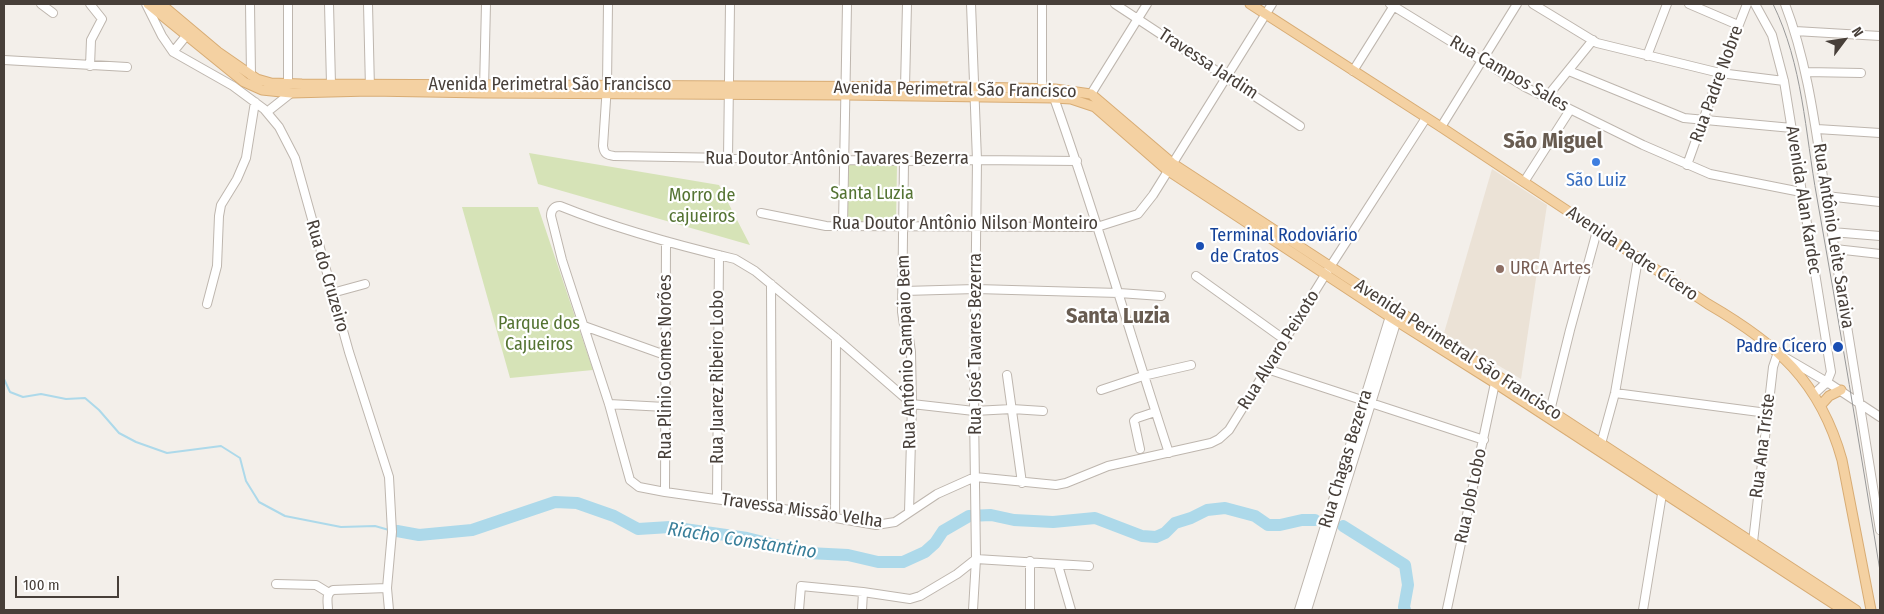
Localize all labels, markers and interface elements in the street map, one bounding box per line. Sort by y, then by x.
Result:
north arrow [1819,15,1869,65]
street label: Rua Padre Nobre [1686,23,1748,145]
street label: Travessa Jardim [1154,24,1262,104]
text: N [1848,24,1867,40]
street label: Rua Campos Sales [1446,31,1572,117]
street label: Avenida Perimetral São Francisco [428,74,672,96]
street label: Avenida Perimetral São Francisco [833,77,1077,103]
street label: Avenida Alan Kardec [1781,124,1825,276]
district label: São Miguel [1503,129,1603,155]
street label: Rua Antônio Leite Saraiva [1808,142,1858,330]
street label: Rua Doutor Antônio Tavares Bezerra [705,148,969,170]
marker: São Luiz [1590,156,1602,168]
place label: São Luiz [1566,170,1626,192]
park label: Santa Luzia [830,183,914,205]
park label: Morro de cajueiros [669,185,735,228]
street label: Avenida Padre Cícero [1562,202,1702,306]
street label: Rua Doutor Antônio Nilson Monteiro [832,213,1098,235]
street label: Rua do Cruzeiro [301,217,353,335]
place label: Terminal Rodoviário de Cratos [1210,225,1358,268]
marker: Terminal Rodoviário de Cratos [1194,240,1206,252]
street label: Rua José Tavares Bezerra [965,253,987,435]
street label: Rua Antônio Sampaio Bem [893,254,921,450]
place label: URCA Artes [1510,258,1591,280]
marker: URCA Artes [1494,263,1506,275]
street label: Rua Plinio Gomes Norões [655,274,677,460]
street label: Avenida Perimetral São Francisco [1350,275,1566,425]
street label: Rua Alvaro Peixoto [1234,286,1324,414]
street label: Rua Juarez Ribeiro Lobo [707,290,729,464]
district label: Santa Luzia [1066,304,1170,330]
park label: Parque dos Cajueiros [498,313,580,356]
place label: Padre Cícero [1736,336,1827,358]
marker: Padre Cícero [1831,340,1845,354]
street label: Rua Chagas Bezerra [1315,387,1377,531]
street label: Rua Ana Triste [1746,393,1780,499]
street label: Rua Job Lobo [1450,447,1492,545]
street label: Travessa Missão Velha [720,489,884,533]
water label: Riacho Constantino [666,518,818,564]
scale bar [18,566,121,598]
text: 100 m [23,576,60,594]

